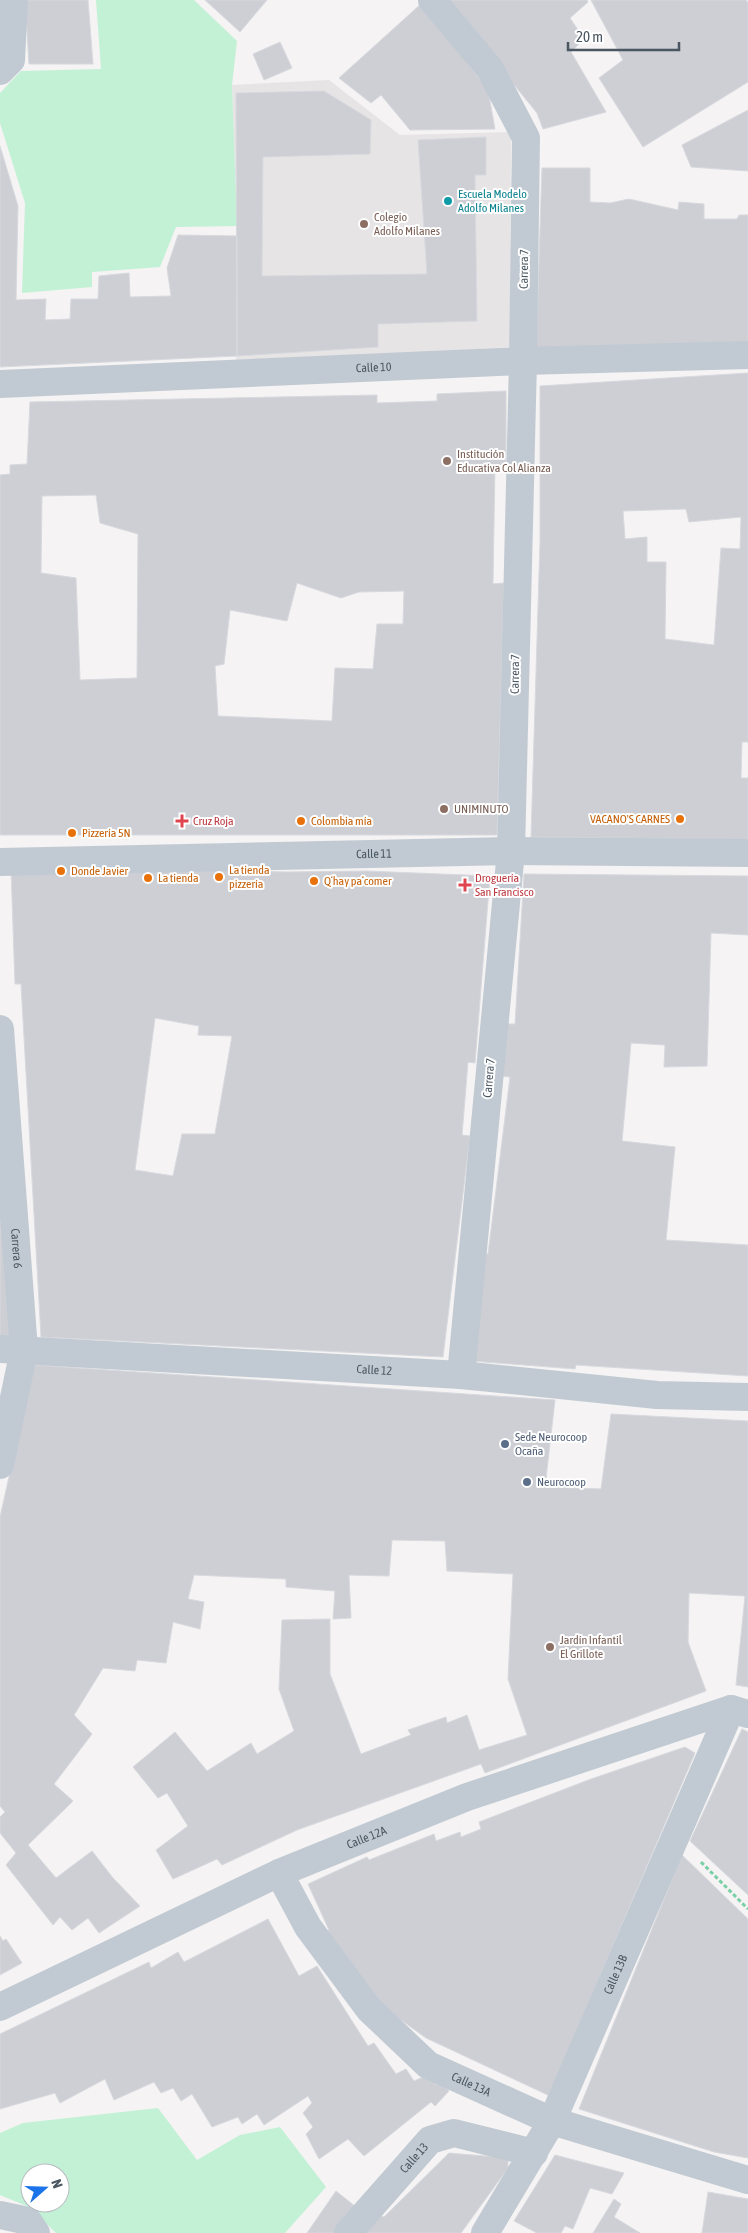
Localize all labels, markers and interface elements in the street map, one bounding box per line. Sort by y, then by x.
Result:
scale bar [568,20,679,52]
text: 20 m [576,28,603,45]
place label: Escuela Modelo Adolfo Milanes [458,187,527,215]
marker: Escuela Modelo Adolfo Milanes [442,195,454,207]
place label: Colegio Adolfo Milanes [374,210,440,238]
marker: Colegio Adolfo Milanes [358,218,370,230]
street label: Carrera 7 [517,249,531,289]
street label: Calle 10 [356,360,392,375]
place label: Institución Educativa Col Alianza [457,447,551,475]
marker: Institución Educativa Col Alianza [441,455,453,467]
street label: Carrera 7 [508,654,522,694]
place label: UNIMINUTO [454,802,509,816]
marker: UNIMINUTO [438,803,450,815]
place label: VACANO'S CARNES [590,812,670,826]
marker: VACANO'S CARNES [674,813,686,825]
marker: Cruz Roja [175,814,189,828]
place label: Cruz Roja [193,814,234,828]
place label: Colombia mía [311,814,372,828]
marker: Colombia mía [295,815,307,827]
place label: Pizzería 5N [82,826,131,840]
marker: Pizzería 5N [66,827,78,839]
street label: Calle 11 [356,847,392,861]
place label: La tienda pizzería [229,863,270,891]
place label: Donde Javier [71,864,129,878]
marker: Donde Javier [55,865,67,877]
place label: La tienda [158,871,199,885]
marker: La tienda pizzería [213,871,225,883]
place label: Droguería San Francisco [475,871,534,899]
marker: La tienda [142,872,154,884]
place label: Q´hay pa´comer [324,874,392,888]
marker: Q´hay pa´comer [308,875,320,887]
marker: Droguería San Francisco [459,879,471,891]
street label: Carrera 7 [480,1057,498,1098]
street label: Carrera 6 [8,1228,25,1269]
street label: Calle 12 [356,1362,393,1378]
place label: Sede Neurocoop Ocaña [515,1430,587,1458]
marker: Sede Neurocoop Ocaña [499,1438,511,1450]
place label: Neurocoop [537,1475,586,1489]
marker: Neurocoop [521,1476,533,1488]
place label: Jardín Infantil El Grillote [560,1633,623,1661]
marker: Jardín Infantil El Grillote [544,1641,556,1653]
street label: Calle 12A [345,1823,389,1852]
street label: Calle 13B [601,1953,630,1996]
street label: Calle 13A [449,2069,493,2099]
street label: Calle 13 [397,2140,431,2176]
north arrow [20,2163,70,2213]
text: N [48,2177,66,2190]

